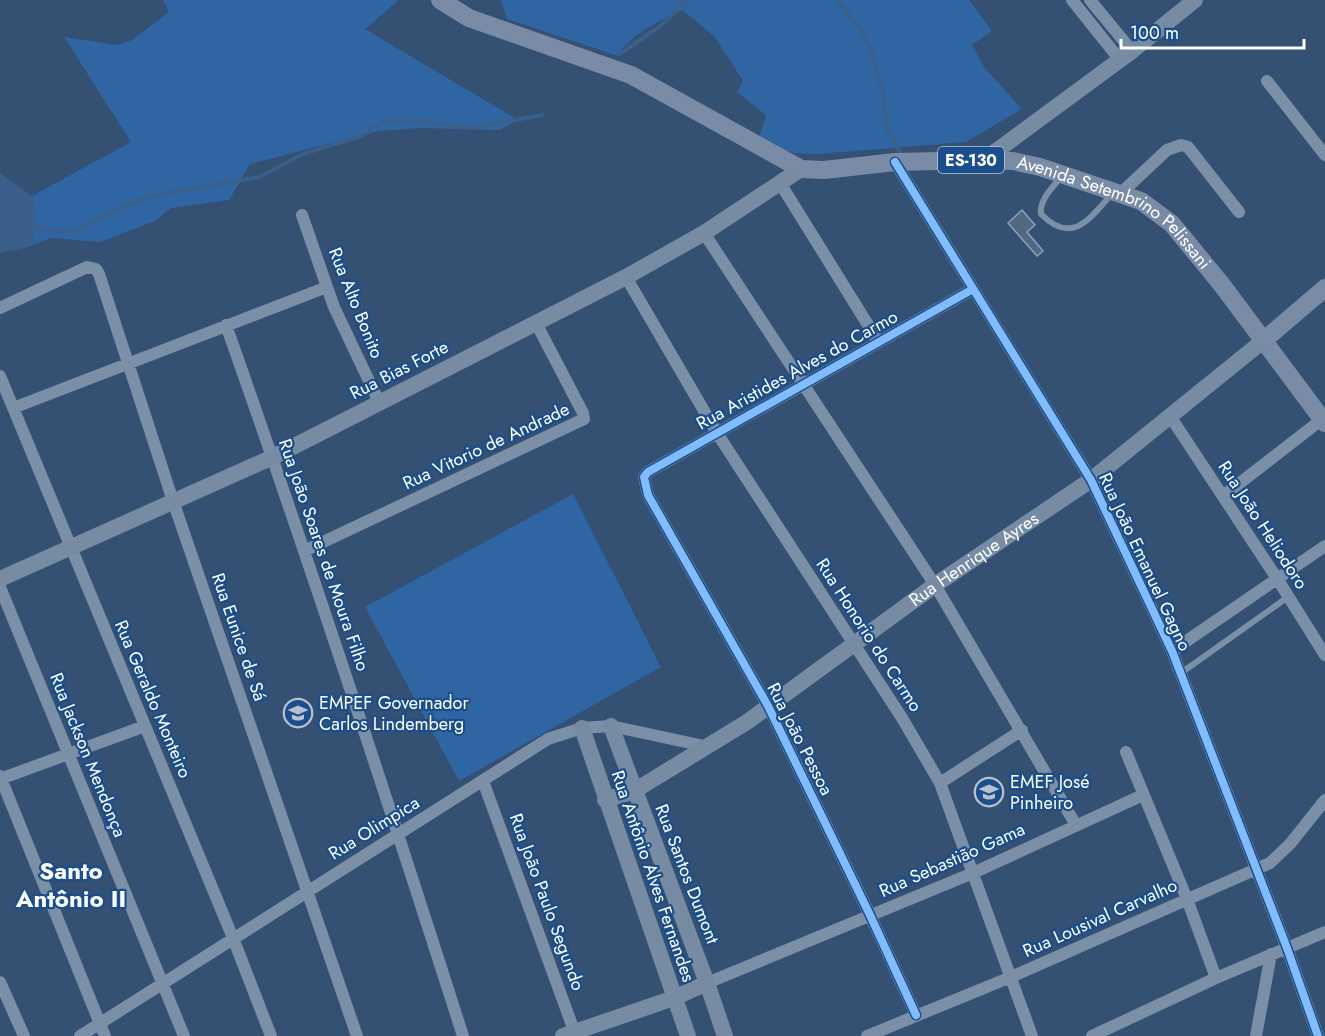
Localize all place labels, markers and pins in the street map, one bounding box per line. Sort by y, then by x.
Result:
place label: EMPEF Governador Carlos Lindemberg [319,690,469,737]
school or university icon: EMPEF Governador Carlos Lindemberg [282,697,314,729]
place label: EMEF José Pinheiro [1010,769,1089,816]
school or university icon: EMEF José Pinheiro [973,776,1005,808]

